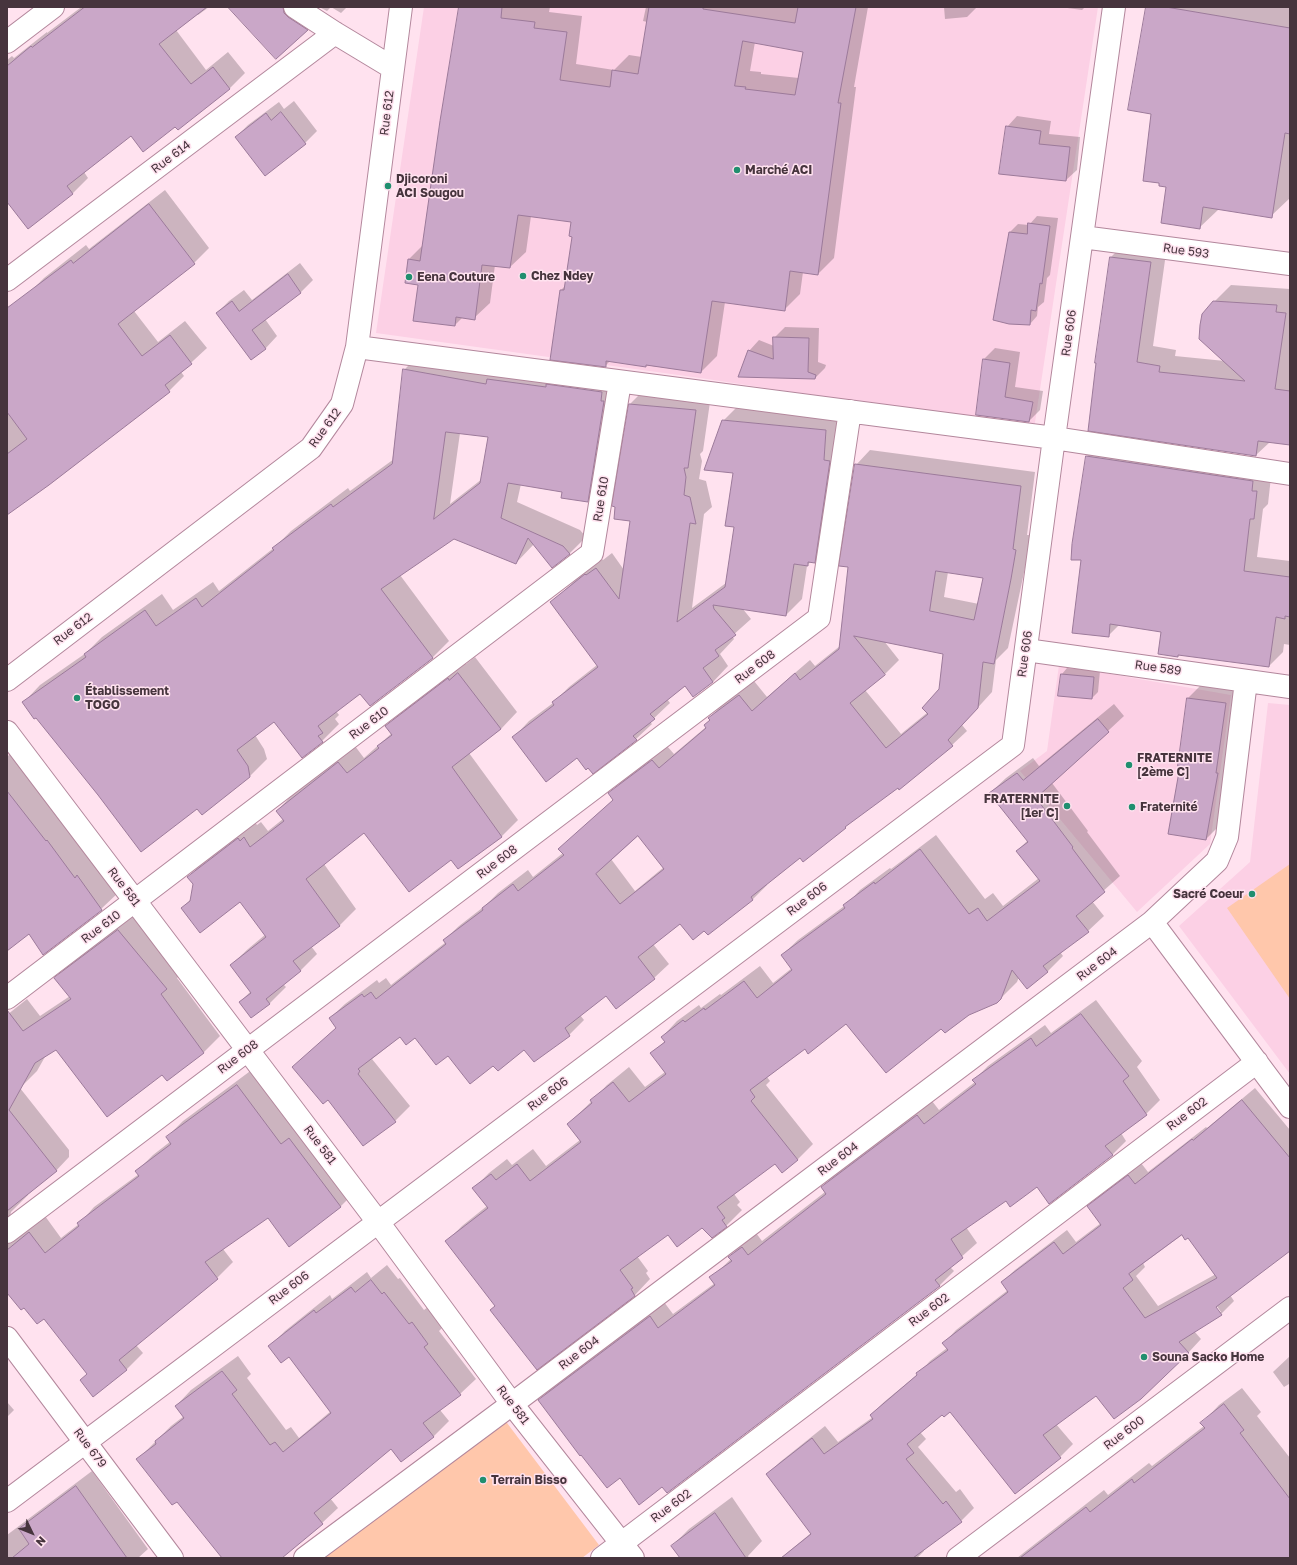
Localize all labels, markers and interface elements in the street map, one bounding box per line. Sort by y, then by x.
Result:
street label: Rue 612 [377,90,397,136]
street label: Rue 614 [148,138,194,176]
place label: Marché ACI [745,163,812,177]
marker: Marché ACI [732,165,742,175]
place label: Djicoroni ACI Sougou [396,172,464,200]
marker: Djicoroni ACI Sougou [383,181,393,191]
street label: Rue 593 [1162,241,1210,261]
place label: Chez Ndey [531,269,593,283]
place label: Eena Couture [417,270,495,284]
marker: Chez Ndey [518,271,528,281]
marker: Eena Couture [404,272,414,282]
street label: Rue 606 [1059,309,1079,357]
street label: Rue 612 [306,405,344,451]
street label: Rue 610 [590,475,612,523]
street label: Rue 612 [51,610,95,648]
street label: Rue 606 [1015,630,1035,678]
street label: Rue 608 [732,647,778,687]
street label: Rue 589 [1134,658,1182,678]
place label: Établissement TOGO [85,684,169,712]
marker: Établissement TOGO [72,693,82,703]
street label: Rue 610 [346,704,392,742]
place label: FRATERNITE [2ème C] [1137,751,1212,779]
marker: FRATERNITE [2ème C] [1124,760,1134,770]
place label: FRATERNITE [1er C] [984,792,1059,820]
place label: Fraternité [1140,800,1198,814]
marker: FRATERNITE [1er C] [1062,801,1072,811]
marker: Fraternité [1127,802,1137,812]
street label: Rue 608 [474,842,520,882]
street label: Rue 581 [105,865,143,909]
street label: Rue 606 [784,879,830,919]
place label: Sacré Coeur [1173,887,1244,901]
marker: Sacré Coeur [1247,889,1257,899]
street label: Rue 610 [78,908,124,946]
street label: Rue 604 [1074,944,1120,984]
street label: Rue 608 [215,1037,261,1077]
street label: Rue 606 [525,1074,571,1114]
street label: Rue 602 [1164,1094,1210,1134]
street label: Rue 581 [301,1123,339,1167]
street label: Rue 604 [815,1139,861,1179]
street label: Rue 606 [266,1268,312,1308]
street label: Rue 602 [906,1290,952,1330]
street label: Rue 604 [556,1333,602,1373]
place label: Souna Sacko Home [1152,1350,1264,1364]
marker: Souna Sacko Home [1139,1352,1149,1362]
street label: Rue 581 [494,1383,532,1427]
street label: Rue 600 [1101,1413,1147,1453]
street label: Rue 679 [70,1425,110,1471]
place label: Terrain Bisso [491,1473,567,1487]
marker: Terrain Bisso [478,1475,488,1485]
street label: Rue 602 [648,1486,694,1526]
north arrow [12,1513,52,1553]
text: N [34,1534,49,1549]

